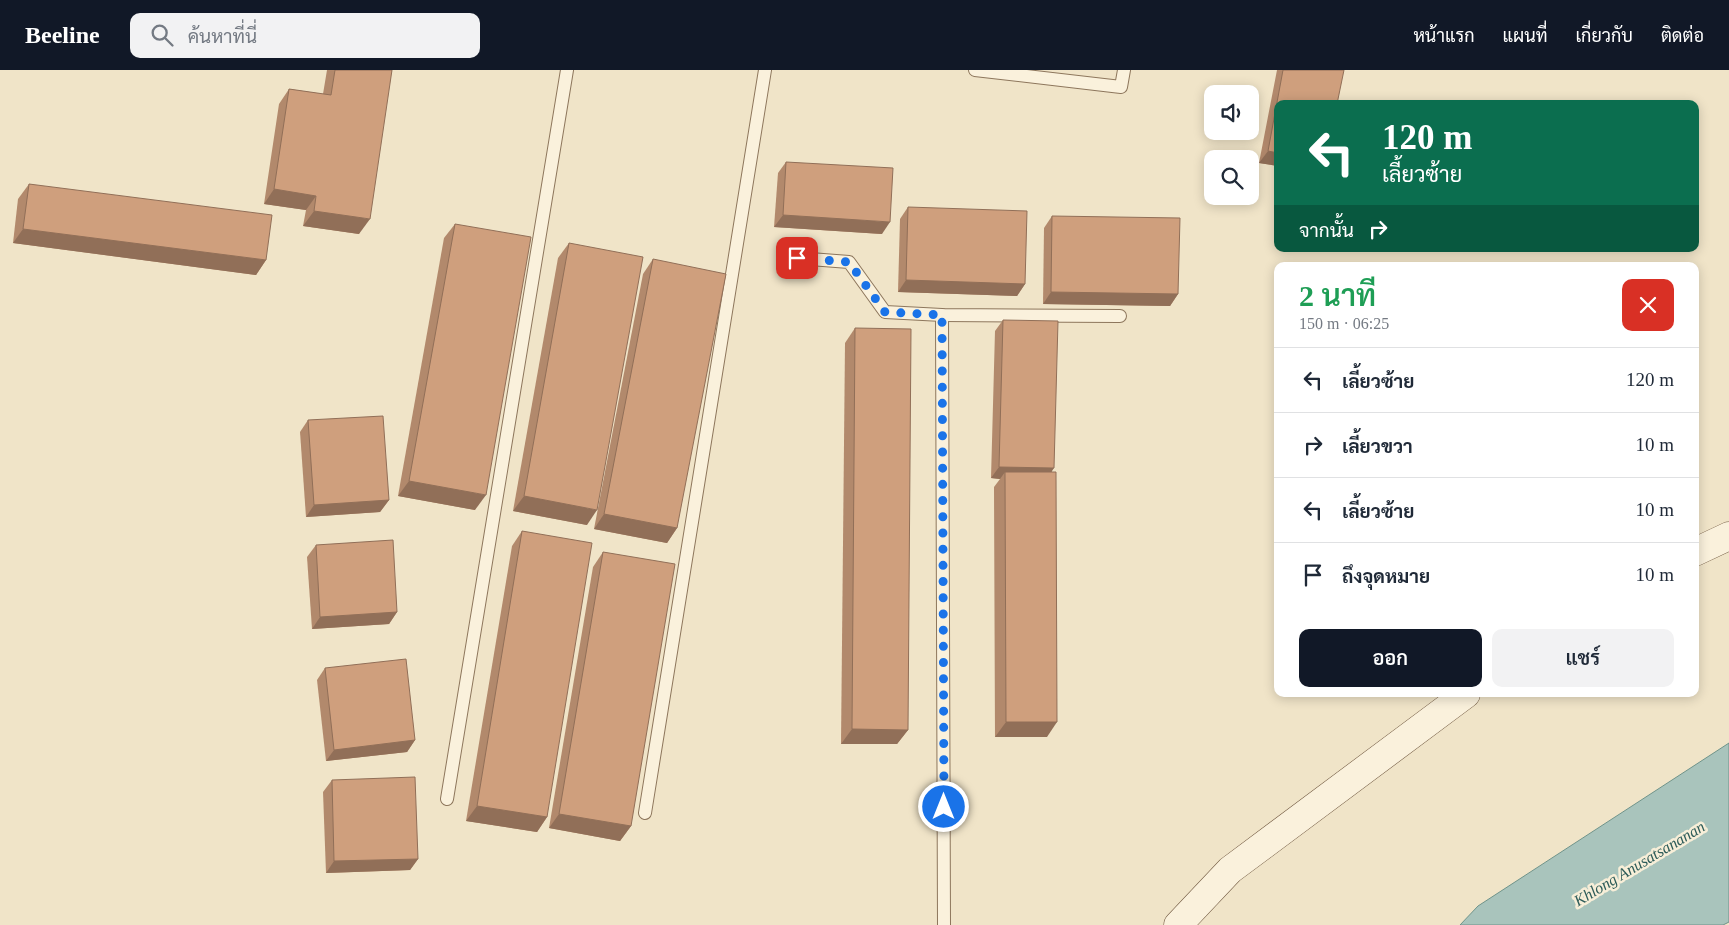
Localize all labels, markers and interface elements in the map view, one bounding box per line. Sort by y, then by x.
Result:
search box [130,13,480,58]
icon: search [148,21,176,49]
text: Beeline [25,22,100,48]
text: ค้นหาที่นี่ [188,26,257,47]
text: หน้าแรก [1413,26,1475,46]
text: แผนที่ [1503,26,1547,46]
text: เกี่ยวกับ [1575,26,1633,46]
text: ติดต่อ [1661,26,1704,46]
map controls [1204,85,1259,205]
button: sound [1204,85,1259,140]
text: 120 m [1382,118,1472,157]
icon: left [1299,120,1364,185]
button: search [1204,150,1259,205]
text: เลี้ยวซ้าย [1382,162,1462,187]
icon: right [1364,215,1392,243]
text: จากนั้น [1299,220,1354,241]
pin [776,237,818,279]
icon: arrive [783,244,811,272]
text: 2 นาที [1299,279,1376,312]
button: close [1622,279,1674,331]
text: 150 m · 06:25 [1299,315,1389,332]
icon: left [1299,366,1327,394]
text: 120 m [1626,369,1674,390]
text: เลี้ยวซ้าย [1342,371,1414,392]
icon: right [1299,431,1327,459]
text: 10 m [1635,434,1674,455]
text: เลี้ยวขวา [1342,436,1413,457]
icon: left [1299,496,1327,524]
text: 10 m [1635,499,1674,520]
text: เลี้ยวซ้าย [1342,501,1414,522]
icon: arrive [1299,561,1327,589]
text: 10 m [1635,564,1674,585]
text: ถึงจุดหมาย [1342,566,1430,587]
button: ออก [1299,629,1482,687]
button: แชร์ [1492,629,1674,687]
position arrow [917,780,969,832]
water label: Khlong Anusatsananan [1570,818,1708,911]

